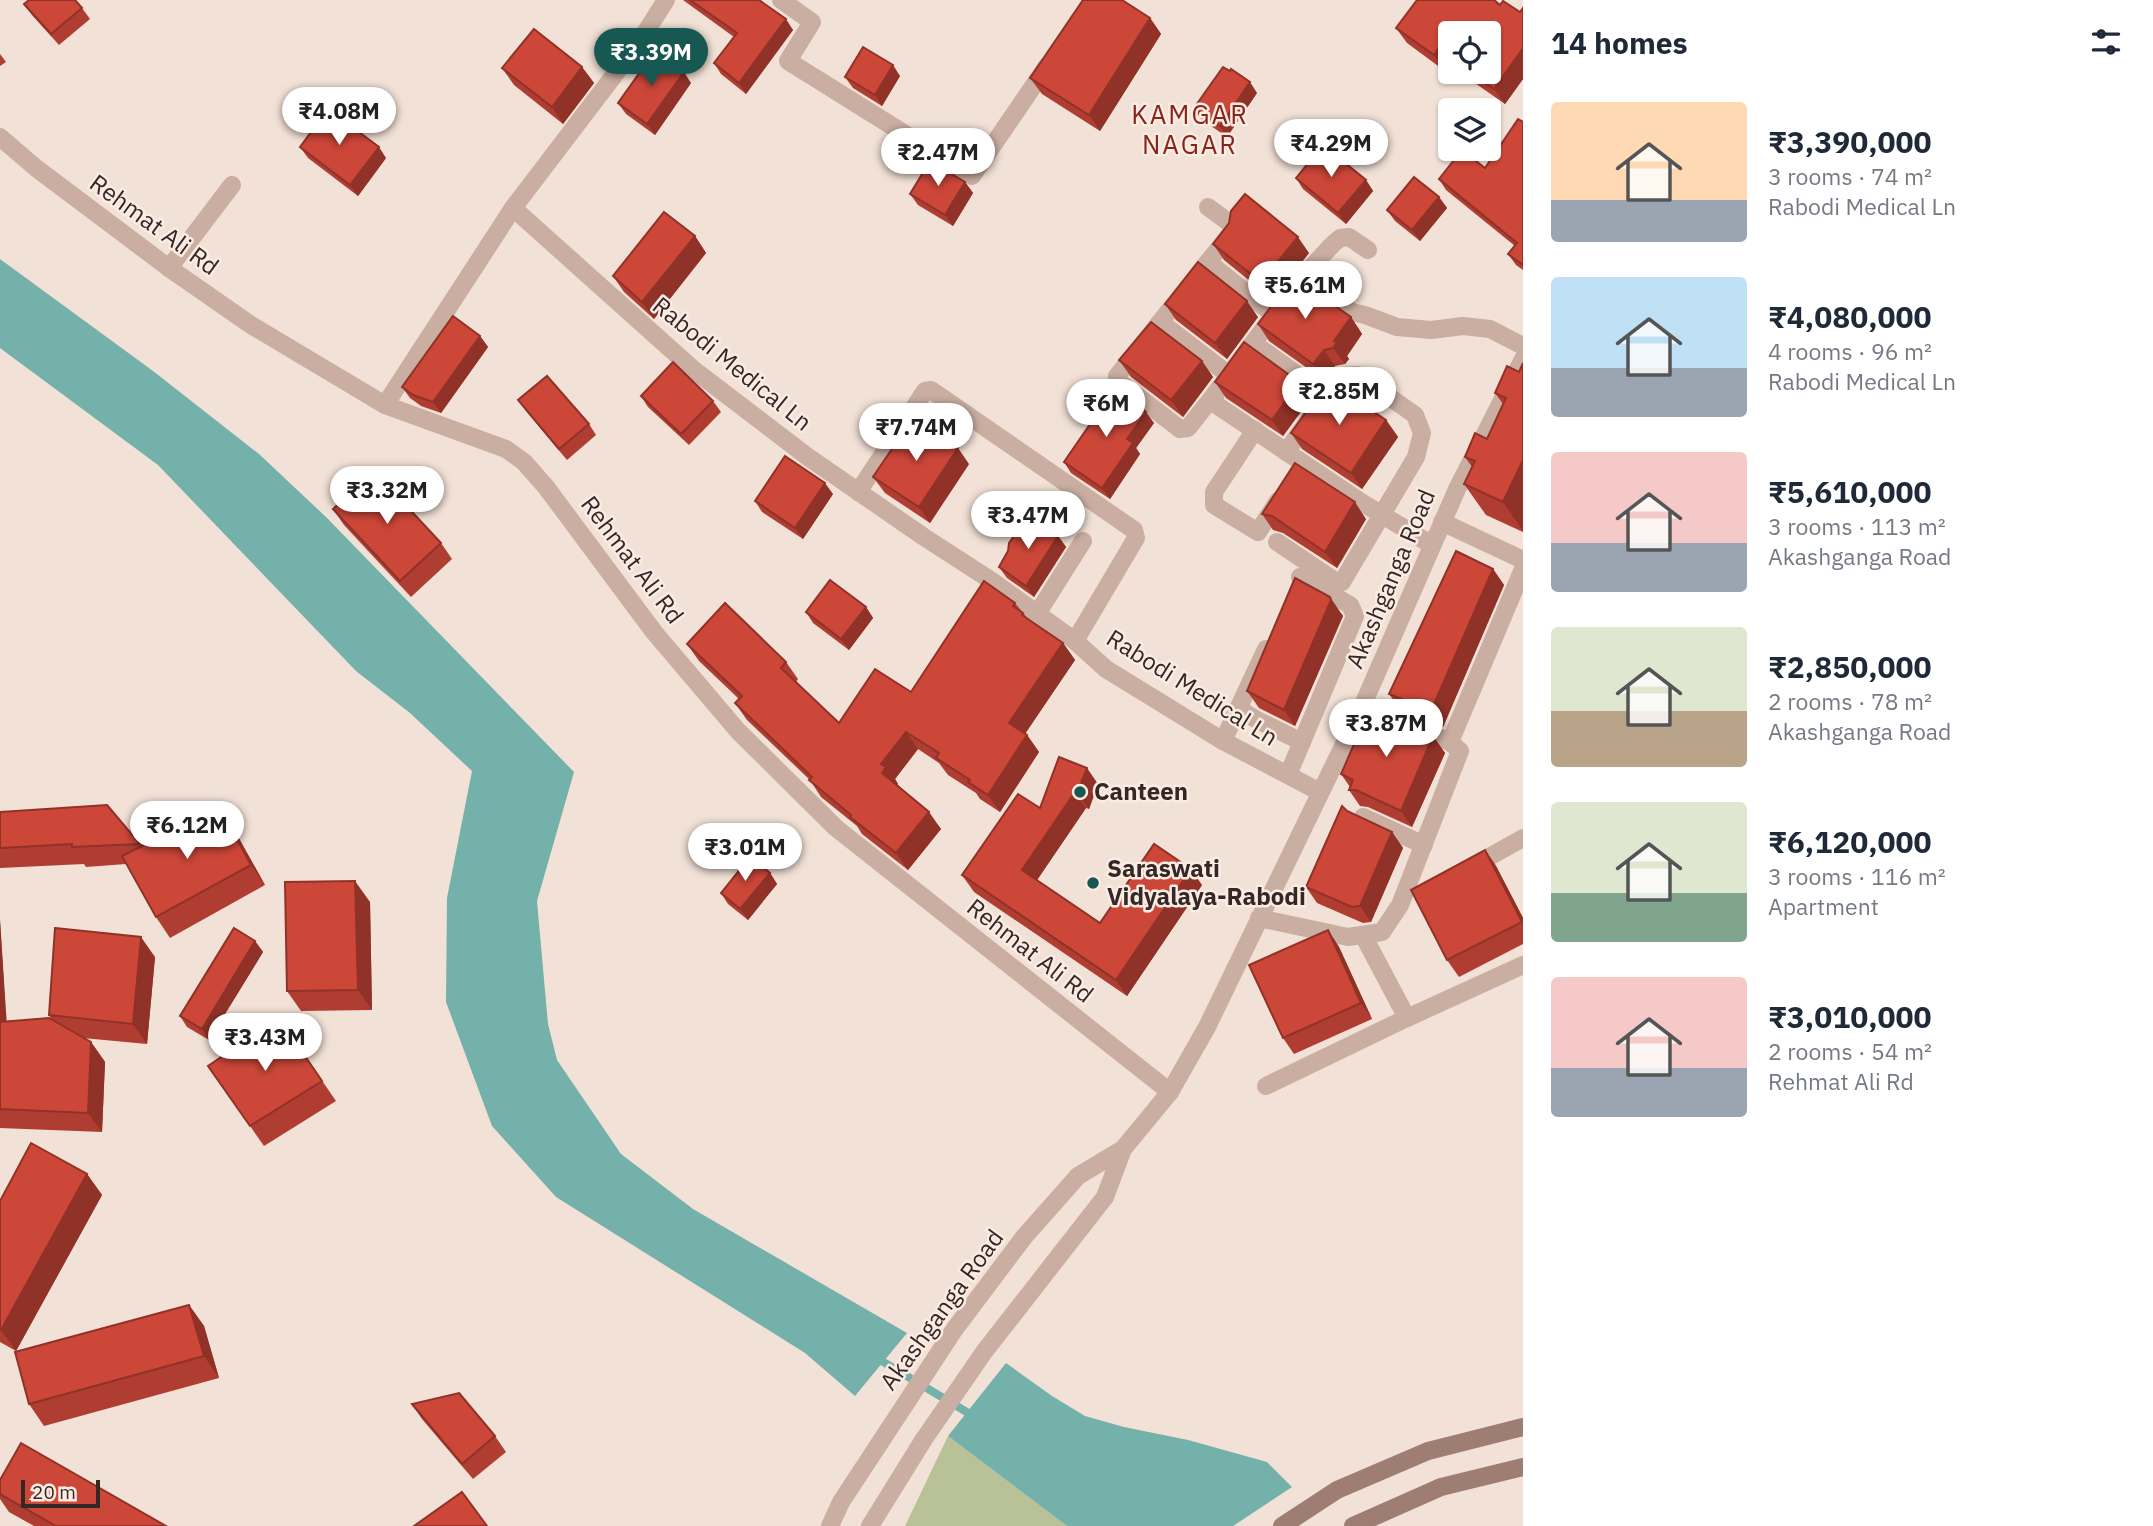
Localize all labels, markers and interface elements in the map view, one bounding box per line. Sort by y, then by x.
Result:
map controls [1438,21,1501,161]
button: locate [1438,21,1501,84]
text: 14 homes [1551,23,1688,62]
icon: filters [2087,23,2125,61]
pin: ₹3.39M [594,28,708,88]
text: ₹3.39M [610,36,692,66]
pin: ₹4.08M [282,88,396,147]
text: ₹4.08M [298,95,380,125]
district label: KAMGAR NAGAR [1131,97,1249,161]
button: layers [1438,98,1501,161]
pin: ₹4.29M [1274,120,1388,179]
text: ₹3,390,000 [1768,122,1931,161]
text: ₹4.29M [1290,127,1372,157]
pin: ₹2.47M [881,128,995,188]
icon: home [1607,130,1691,214]
text: ₹2.47M [897,136,979,166]
text: 3 rooms · 74 m² [1768,161,1932,191]
street label: Rehmat Ali Rd [84,167,226,282]
text: Rabodi Medical Ln [1768,191,1956,221]
pin: ₹5.61M [1248,262,1362,321]
text: ₹5.61M [1264,269,1346,299]
street label: Rabodi Medical Ln [646,289,819,437]
text: ₹4,080,000 [1768,297,1931,336]
icon: home [1607,305,1691,389]
text: 4 rooms · 96 m² [1768,336,1932,366]
text: Rabodi Medical Ln [1768,366,1956,396]
pin: ₹2.85M [1282,368,1396,427]
text: ₹2.85M [1298,375,1380,405]
pin: ₹6M [1072,380,1140,439]
text: ₹6M [1082,387,1130,417]
pin: ₹7.74M [859,404,973,463]
text: ₹7.74M [875,411,957,441]
pin: ₹3.32M [330,466,444,526]
text: ₹5,610,000 [1768,472,1931,511]
text: ₹3.32M [346,474,428,504]
icon: home [1607,480,1691,564]
street label: Akashganga Road [1338,484,1442,673]
street label: Rehmat Ali Rd [574,489,691,630]
pin: ₹3.47M [971,491,1085,551]
text: ₹3.47M [987,499,1069,529]
text: 3 rooms · 113 m² [1768,511,1946,541]
text: Akashganga Road [1768,541,1951,571]
street label: Rabodi Medical Ln [1101,622,1284,753]
text: ₹2,850,000 [1768,647,1931,686]
icon: home [1607,655,1691,739]
text: 2 rooms · 78 m² [1768,686,1932,716]
pin: ₹3.87M [1329,700,1443,759]
text: ₹3.87M [1345,707,1427,737]
text: Akashganga Road [1768,716,1951,746]
place label: Canteen [1094,775,1188,807]
marker: Canteen [1072,784,1088,800]
pin: ₹6.12M [130,802,244,861]
text: ₹6.12M [146,809,228,839]
text: ₹6,120,000 [1768,822,1931,861]
pin: ₹3.01M [688,824,802,883]
icon: home [1607,830,1691,914]
text: ₹3.01M [704,831,786,861]
place label: Saraswati Vidyalaya-Rabodi [1107,852,1306,912]
text: 3 rooms · 116 m² [1768,861,1946,891]
marker: Saraswati Vidyalaya-Rabodi [1085,875,1101,891]
street label: Rehmat Ali Rd [961,891,1100,1010]
text: Apartment [1768,891,1879,921]
text: ₹3,010,000 [1768,997,1931,1036]
icon: home [1607,1005,1691,1089]
pin: ₹3.43M [208,1014,322,1073]
text: ₹3.43M [224,1021,306,1051]
text: 2 rooms · 54 m² [1768,1036,1932,1066]
text: Rehmat Ali Rd [1768,1066,1914,1096]
street label: Akashganga Road [872,1223,1010,1396]
scale bar [21,1477,100,1509]
text: 20 m [32,1480,76,1504]

